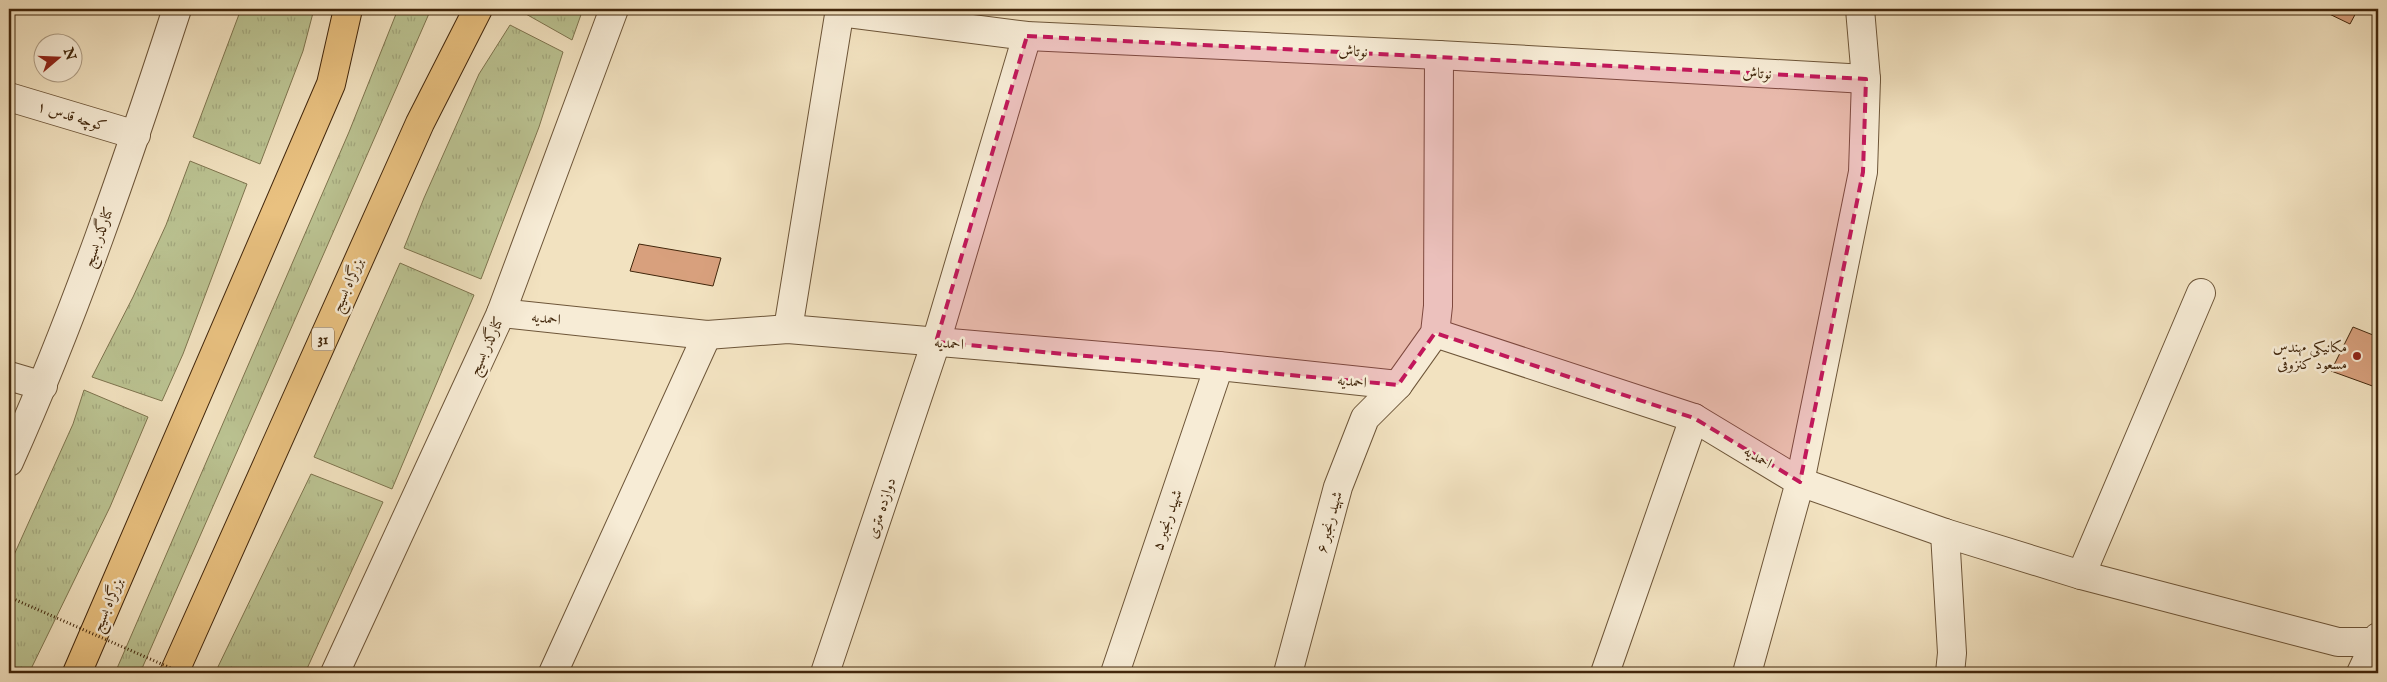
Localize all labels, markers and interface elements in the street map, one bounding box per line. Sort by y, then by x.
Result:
north arrow [32,32,82,82]
street label: نوتاش [1338,41,1368,62]
text: N [59,44,80,63]
street label: نوتاش [1742,63,1772,84]
street label: کوچه قدس ۱ [35,97,109,137]
street label: کنارگذر بسیج [77,204,122,271]
street label: بزرگراه بسیج [326,254,372,317]
street label: احمدیه [530,307,562,330]
street label: کنارگذر بسیج [463,313,512,380]
road number: 31 [312,328,334,350]
street label: احمدیه [933,333,965,354]
place label: مکانیکی مهندس مسعود کنزوقی [2273,338,2347,374]
marker: مکانیکی مهندس مسعود کنزوقی [2351,350,2363,362]
street label: احمدیه [1336,370,1368,393]
street label: احمدیه [1740,442,1775,473]
street label: دوازده متری [863,475,900,541]
street label: شهید رنجبر ۵ [1148,487,1187,553]
street label: شهید رنجبر ۶ [1312,489,1347,555]
street label: بزرگراه بسیج [87,574,131,637]

